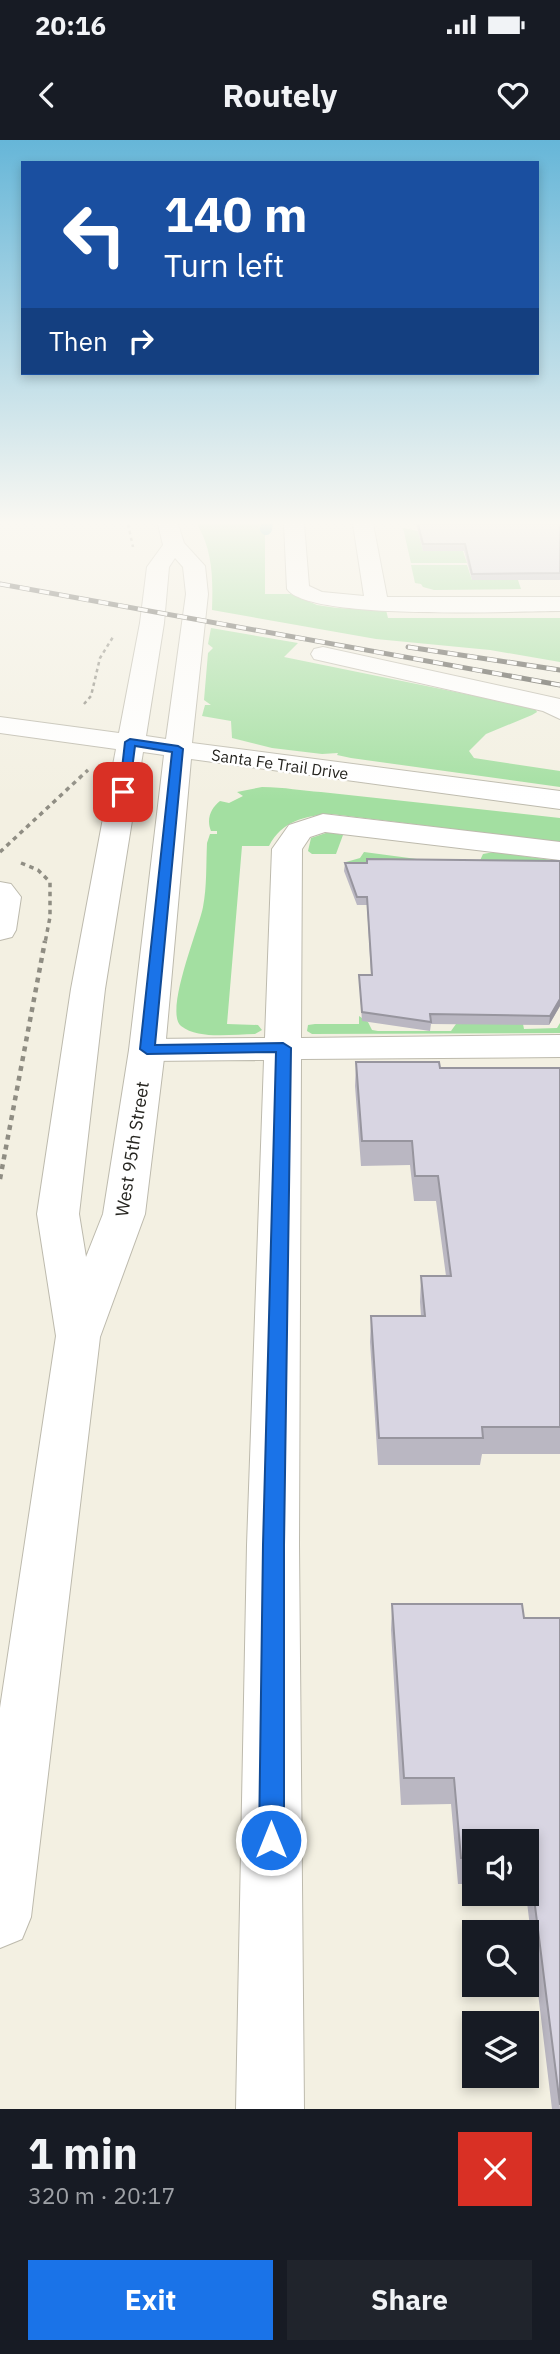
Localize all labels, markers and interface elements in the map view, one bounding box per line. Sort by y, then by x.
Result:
text: 20:16 [35,8,106,42]
text: Routely [223,74,337,116]
icon: back [28,76,66,114]
icon: heart [494,76,532,114]
text: 140 m [164,182,308,245]
icon: left [49,189,140,280]
text: Turn left [164,244,284,286]
icon: right [122,322,160,360]
text: Then [49,324,108,358]
street label: Santa Fe Trail Drive [210,744,350,784]
pin [93,762,153,822]
icon: arrive [104,773,142,811]
street label: West 95th Street [110,1080,154,1218]
position arrow [234,1803,308,1877]
map controls [462,1829,539,2088]
button: sound [462,1829,539,1906]
button: search [462,1920,539,1997]
button: layers [462,2011,539,2088]
text: 1 min [28,2126,138,2181]
button: close [458,2132,532,2206]
text: 320 m · 20:17 [28,2180,175,2210]
button: Exit [28,2260,273,2340]
button: Share [287,2260,532,2340]

